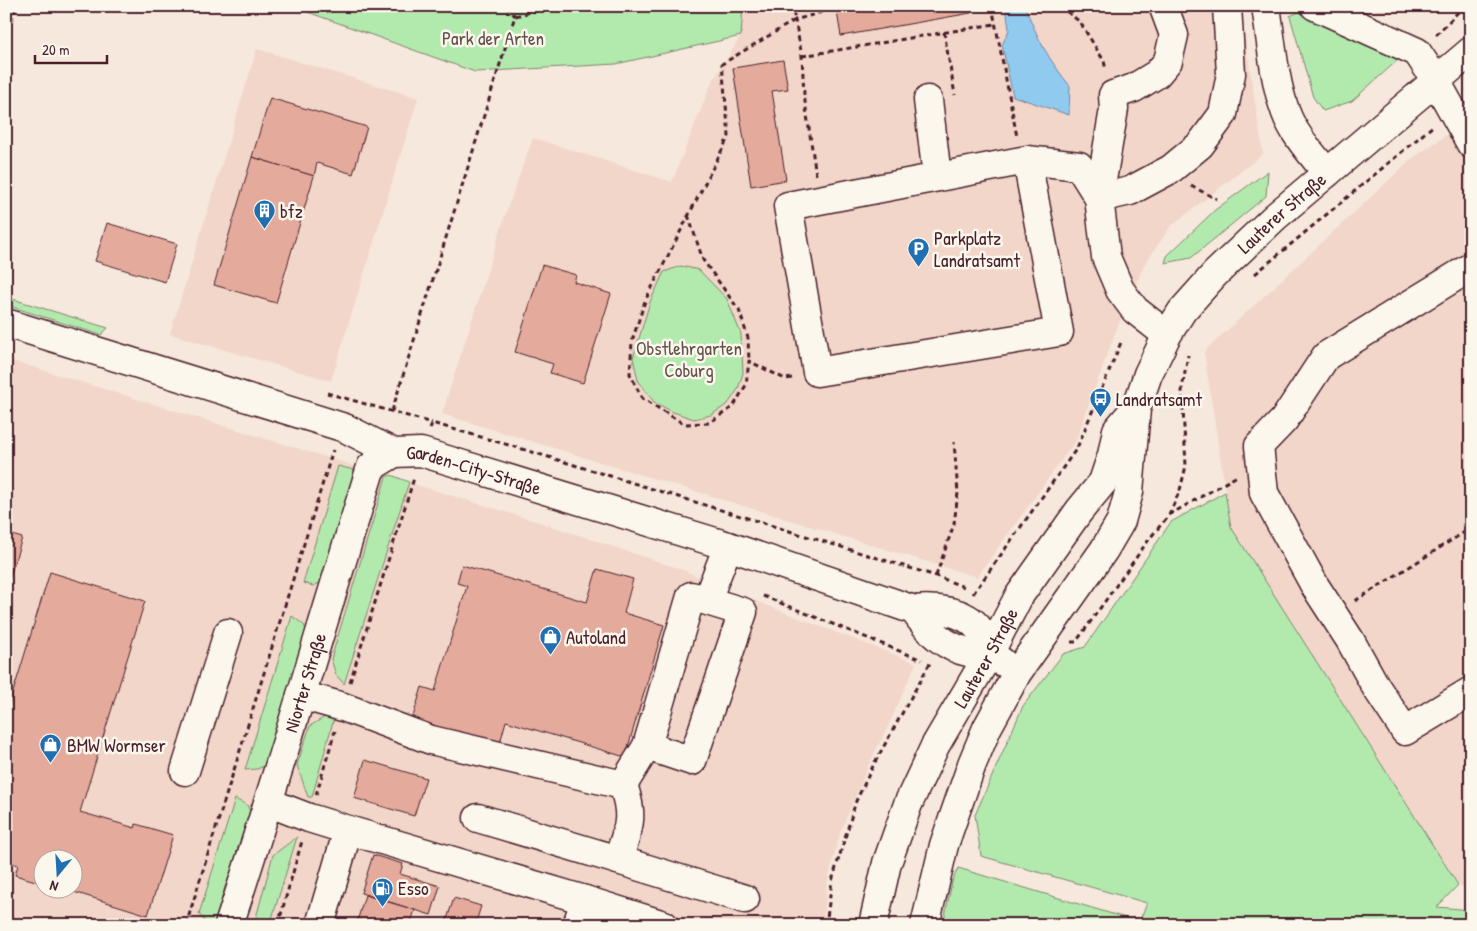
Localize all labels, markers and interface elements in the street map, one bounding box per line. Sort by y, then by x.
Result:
park label: Park der Arten [442,25,544,51]
scale bar [35,32,108,64]
text: 20 m [42,39,69,60]
street label: Lauterer Straße [1232,166,1332,259]
place label: bfz [280,198,303,224]
building icon: bfz [252,199,276,230]
place label: Parkplatz Landratsamt [934,225,1020,273]
parking icon: Parkplatz Landratsamt [906,237,930,268]
park label: Obstlehrgarten Coburg [636,335,742,383]
place label: Landratsamt [1116,386,1202,412]
bus stop icon: Landratsamt [1088,387,1112,418]
street label: Garden-City-Straße [406,439,545,501]
street label: Lauterer Straße [947,603,1024,712]
place label: Autoland [566,624,626,650]
shop icon: Autoland [538,625,562,656]
street label: Niorter Straße [278,629,332,736]
place label: BMW Wormser [67,732,166,758]
shop icon: BMW Wormser [39,733,63,764]
north arrow [32,848,82,898]
place label: Esso [398,875,429,901]
text: N [47,876,60,897]
fuel station icon: Esso [370,876,394,907]

